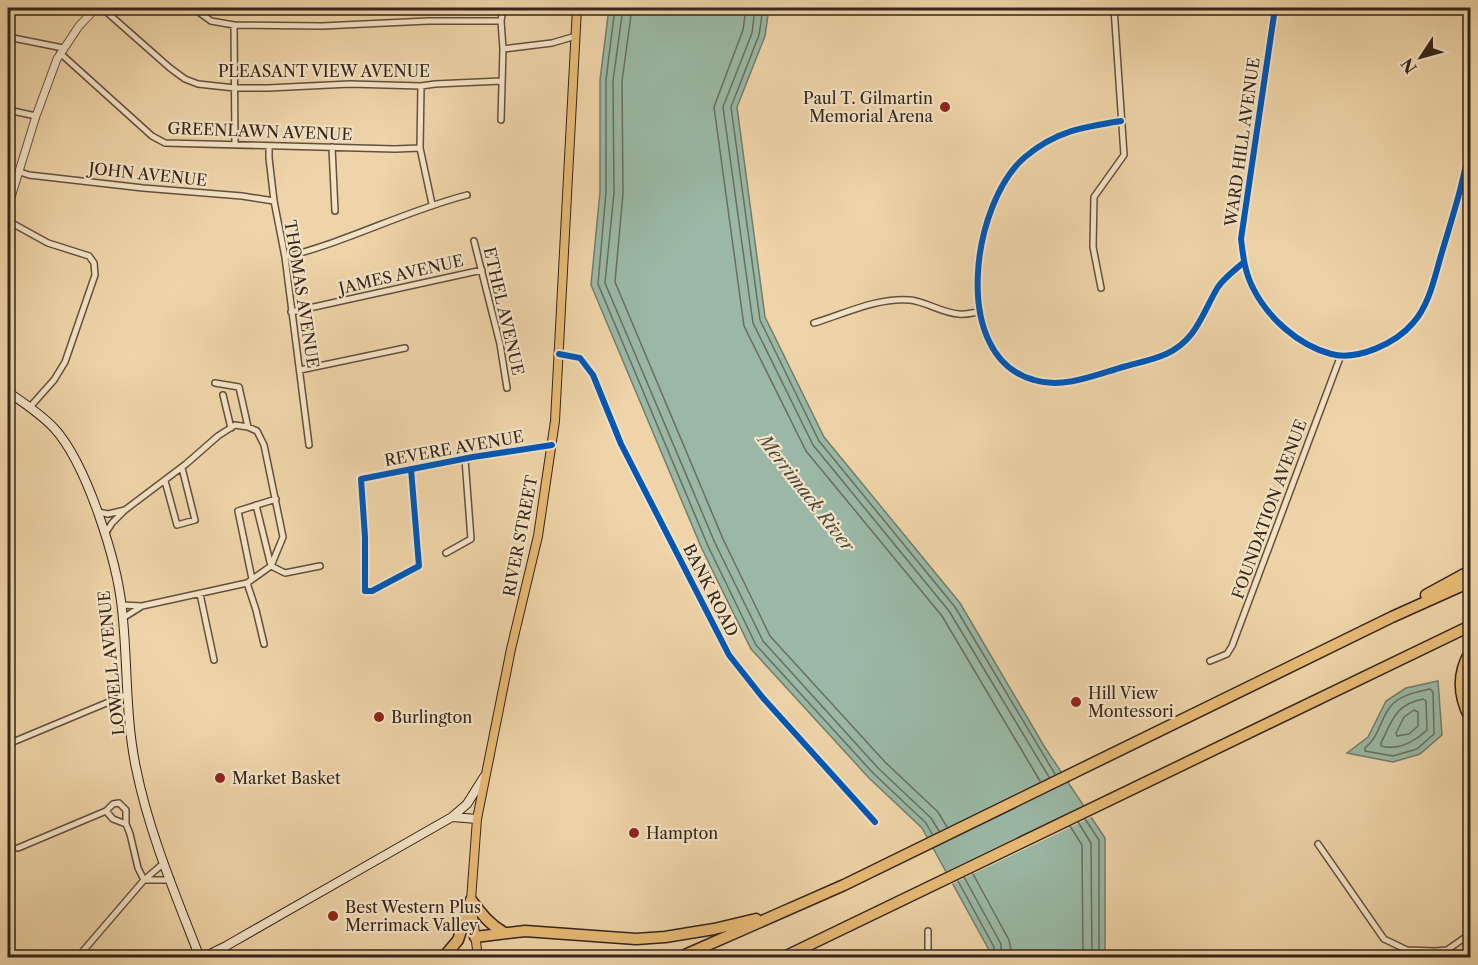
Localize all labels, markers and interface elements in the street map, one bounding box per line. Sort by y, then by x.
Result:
north arrow [1391,27,1451,87]
text: N [1397,54,1421,77]
street label: WARD HILL AVENUE [1220,56,1264,229]
street label: PLEASANT VIEW AVENUE [218,61,430,81]
place label: Paul T. Gilmartin Memorial Arena [803,88,934,126]
marker: Paul T. Gilmartin Memorial Arena [938,100,952,114]
street label: GREENLAWN AVENUE [167,118,353,144]
street label: JOHN AVENUE [85,158,208,190]
street label: THOMAS AVENUE [280,219,324,369]
street label: ETHEL AVENUE [480,245,528,377]
street label: JAMES AVENUE [334,250,465,299]
street label: FOUNDATION AVENUE [1227,416,1311,602]
street label: REVERE AVENUE [383,426,525,470]
water label: Merrimack River [752,428,860,557]
street label: RIVER STREET [498,474,542,598]
street label: BANK ROAD [679,540,743,640]
street label: LOWELL AVENUE [93,589,129,737]
place label: Hill View Montessori [1088,683,1174,721]
marker: Hill View Montessori [1069,695,1083,709]
place label: Burlington [391,707,472,727]
marker: Burlington [372,710,386,724]
place label: Market Basket [232,768,341,788]
marker: Market Basket [213,771,227,785]
place label: Hampton [646,823,718,843]
marker: Hampton [627,826,641,840]
place label: Best Western Plus Merrimack Valley [345,897,481,935]
marker: Best Western Plus Merrimack Valley [326,909,340,923]

